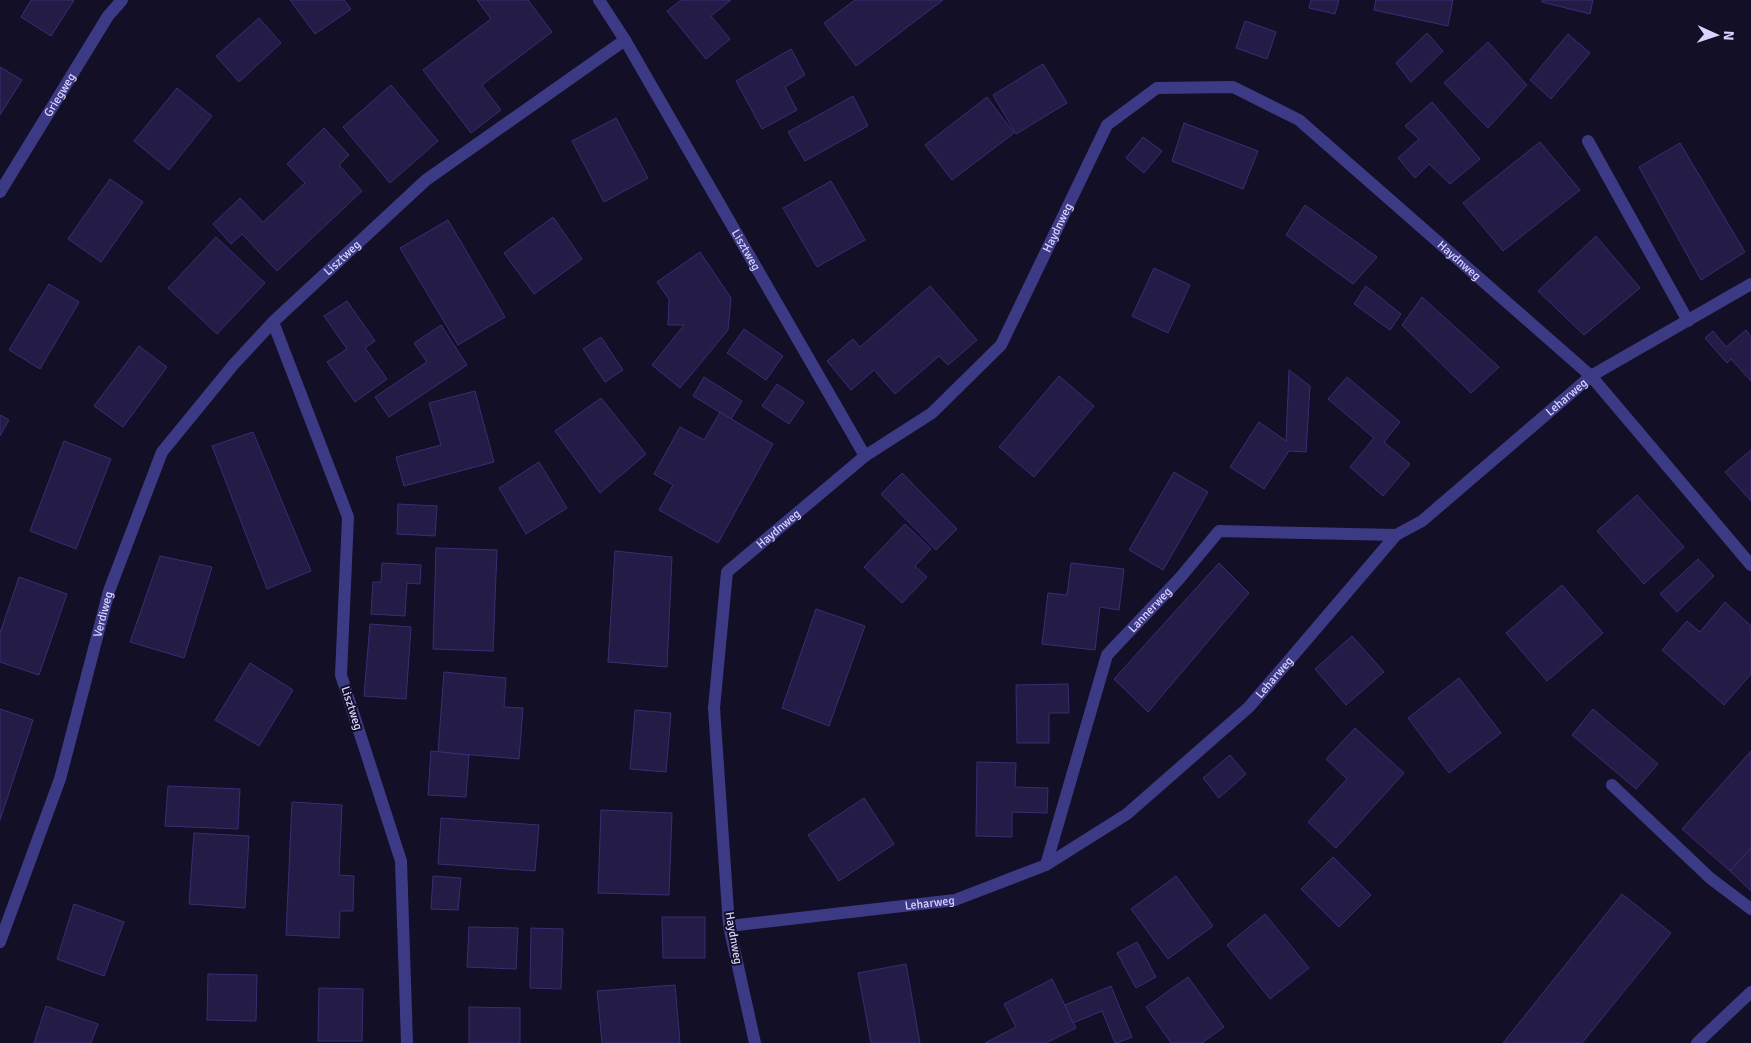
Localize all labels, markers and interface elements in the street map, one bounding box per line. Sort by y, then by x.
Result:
north arrow [1691,10,1741,60]
text: N [1720,30,1737,41]
street label: Griegweg [41,70,79,120]
street label: Haydnweg [1040,201,1076,255]
street label: Lisztweg [728,227,763,273]
street label: Lisztweg [321,237,364,279]
street label: Haydnweg [1434,238,1484,284]
street label: Leharweg [1543,375,1591,420]
street label: Haydnweg [753,506,804,552]
street label: Lannerweg [1125,584,1175,636]
street label: Verdiweg [90,590,117,639]
street label: Leharweg [1253,654,1297,702]
street label: Lisztweg [337,684,366,732]
street label: Leharweg [904,893,956,914]
street label: Haydnweg [722,911,746,966]

